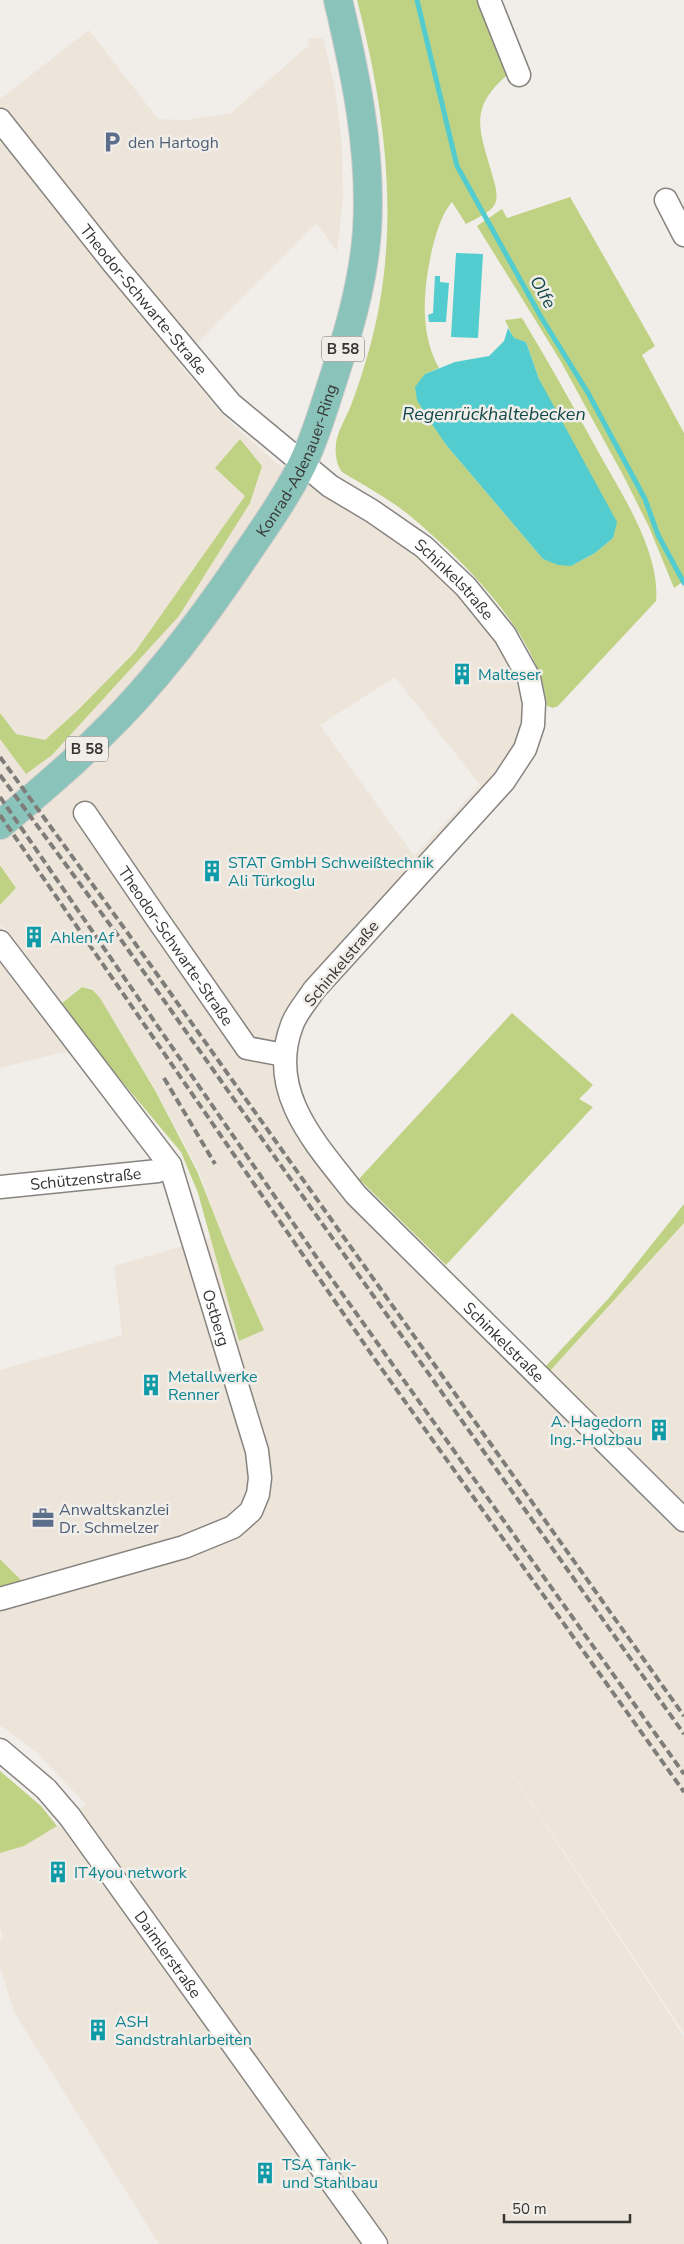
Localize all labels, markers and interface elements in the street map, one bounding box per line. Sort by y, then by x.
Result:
parking icon: den Hartogh [99,129,125,155]
place label: den Hartogh [128,132,219,154]
street label: Theodor-Schwarte-Straße [75,220,212,380]
water label: Olfe [524,271,562,313]
road number: B 58 [322,336,364,362]
street label: Konrad-Adenauer-Ring [251,381,343,542]
water label: Regenrückhaltebecken [402,402,586,426]
street label: Schinkelstraße [410,534,498,625]
building icon: Malteser [449,661,475,687]
place label: Malteser [478,664,541,686]
road number: B 58 [66,736,108,762]
place label: STAT GmbH Schweißtechnik Ali Türkoglu [228,852,435,892]
building icon: STAT GmbH Schweißtechnik Ali Türkoglu [199,858,225,884]
street label: Theodor-Schwarte-Straße [113,862,238,1030]
street label: Schinkelstraße [299,916,384,1011]
building icon: Ahlen Af [21,924,47,950]
place label: Ahlen Af [50,927,115,949]
street label: Schützenstraße [29,1163,142,1196]
street label: Ostberg [196,1287,235,1349]
street label: Schinkelstraße [458,1297,549,1388]
place label: Metallwerke Renner [168,1366,257,1406]
building icon: Metallwerke Renner [138,1372,164,1398]
place label: A. Hagedorn Ing.-Holzbau [550,1411,642,1451]
building icon: A. Hagedorn Ing.-Holzbau [646,1417,672,1443]
place label: Anwaltskanzlei Dr. Schmelzer [59,1499,169,1539]
office icon: Anwaltskanzlei Dr. Schmelzer [30,1505,56,1531]
building icon: IT4you network [45,1859,71,1885]
place label: IT4you network [74,1862,188,1884]
street label: Daimlerstraße [129,1907,206,2003]
place label: ASH Sandstrahlarbeiten [115,2011,252,2051]
building icon: ASH Sandstrahlarbeiten [85,2017,111,2043]
place label: TSA Tank- und Stahlbau [282,2154,378,2194]
building icon: TSA Tank- und Stahlbau [252,2160,278,2186]
scale bar [504,2192,630,2224]
text: 50 m [512,2199,547,2219]

